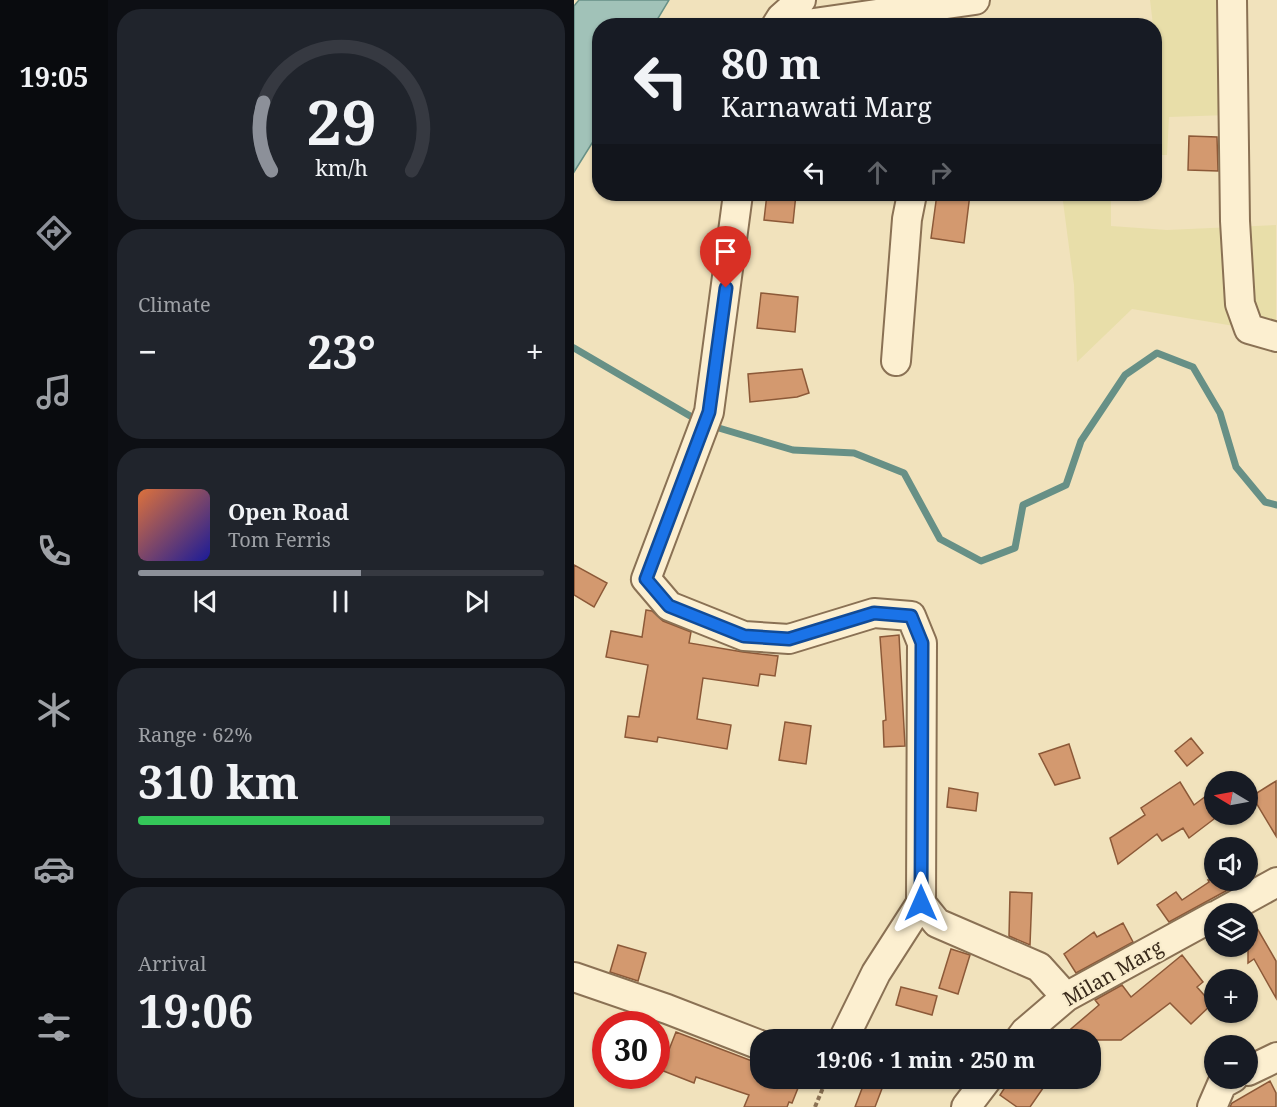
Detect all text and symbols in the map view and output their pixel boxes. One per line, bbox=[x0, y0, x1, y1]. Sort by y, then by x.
text: 80 m bbox=[721, 34, 821, 91]
icon: left bbox=[622, 42, 700, 120]
text: 19:05 bbox=[19, 58, 89, 95]
text: 29 bbox=[306, 78, 376, 163]
text: Karnawati Marg bbox=[721, 88, 932, 125]
text: km/h bbox=[315, 154, 368, 183]
icon: left bbox=[798, 156, 831, 189]
icon: ahead bbox=[861, 156, 894, 189]
icon: right bbox=[924, 156, 957, 189]
icon: directions bbox=[33, 212, 75, 254]
pin bbox=[700, 226, 751, 288]
icon: arrive bbox=[709, 235, 742, 268]
text: Climate bbox=[138, 291, 211, 318]
text: 23° bbox=[307, 321, 376, 382]
text: − bbox=[138, 329, 157, 374]
text: + bbox=[526, 329, 544, 374]
icon: music bbox=[33, 371, 75, 413]
text: Open Road bbox=[228, 496, 349, 526]
text: Tom Ferris bbox=[228, 526, 331, 553]
icon: phone bbox=[33, 530, 75, 572]
icon: previous bbox=[189, 585, 222, 618]
icon: pause bbox=[324, 585, 357, 618]
icon: next bbox=[460, 585, 493, 618]
icon: climate bbox=[33, 689, 75, 731]
text: Range · 62% bbox=[138, 721, 252, 748]
text: 310 km bbox=[138, 751, 299, 812]
north arrow bbox=[1204, 771, 1258, 825]
map controls bbox=[1204, 771, 1258, 1089]
button: sound bbox=[1204, 837, 1258, 891]
icon: car bbox=[33, 848, 75, 890]
position arrow bbox=[889, 871, 953, 935]
button: layers bbox=[1204, 903, 1258, 957]
street label: Milan Marg bbox=[1058, 933, 1168, 1012]
text: Arrival bbox=[138, 950, 206, 977]
button: + bbox=[1204, 969, 1258, 1023]
text: 19:06 bbox=[138, 980, 253, 1041]
icon: filters bbox=[33, 1006, 75, 1048]
speed limit sign: 30 bbox=[592, 1011, 670, 1089]
button: − bbox=[1204, 1035, 1258, 1089]
text: 19:06 · 1 min · 250 m bbox=[816, 1044, 1035, 1074]

